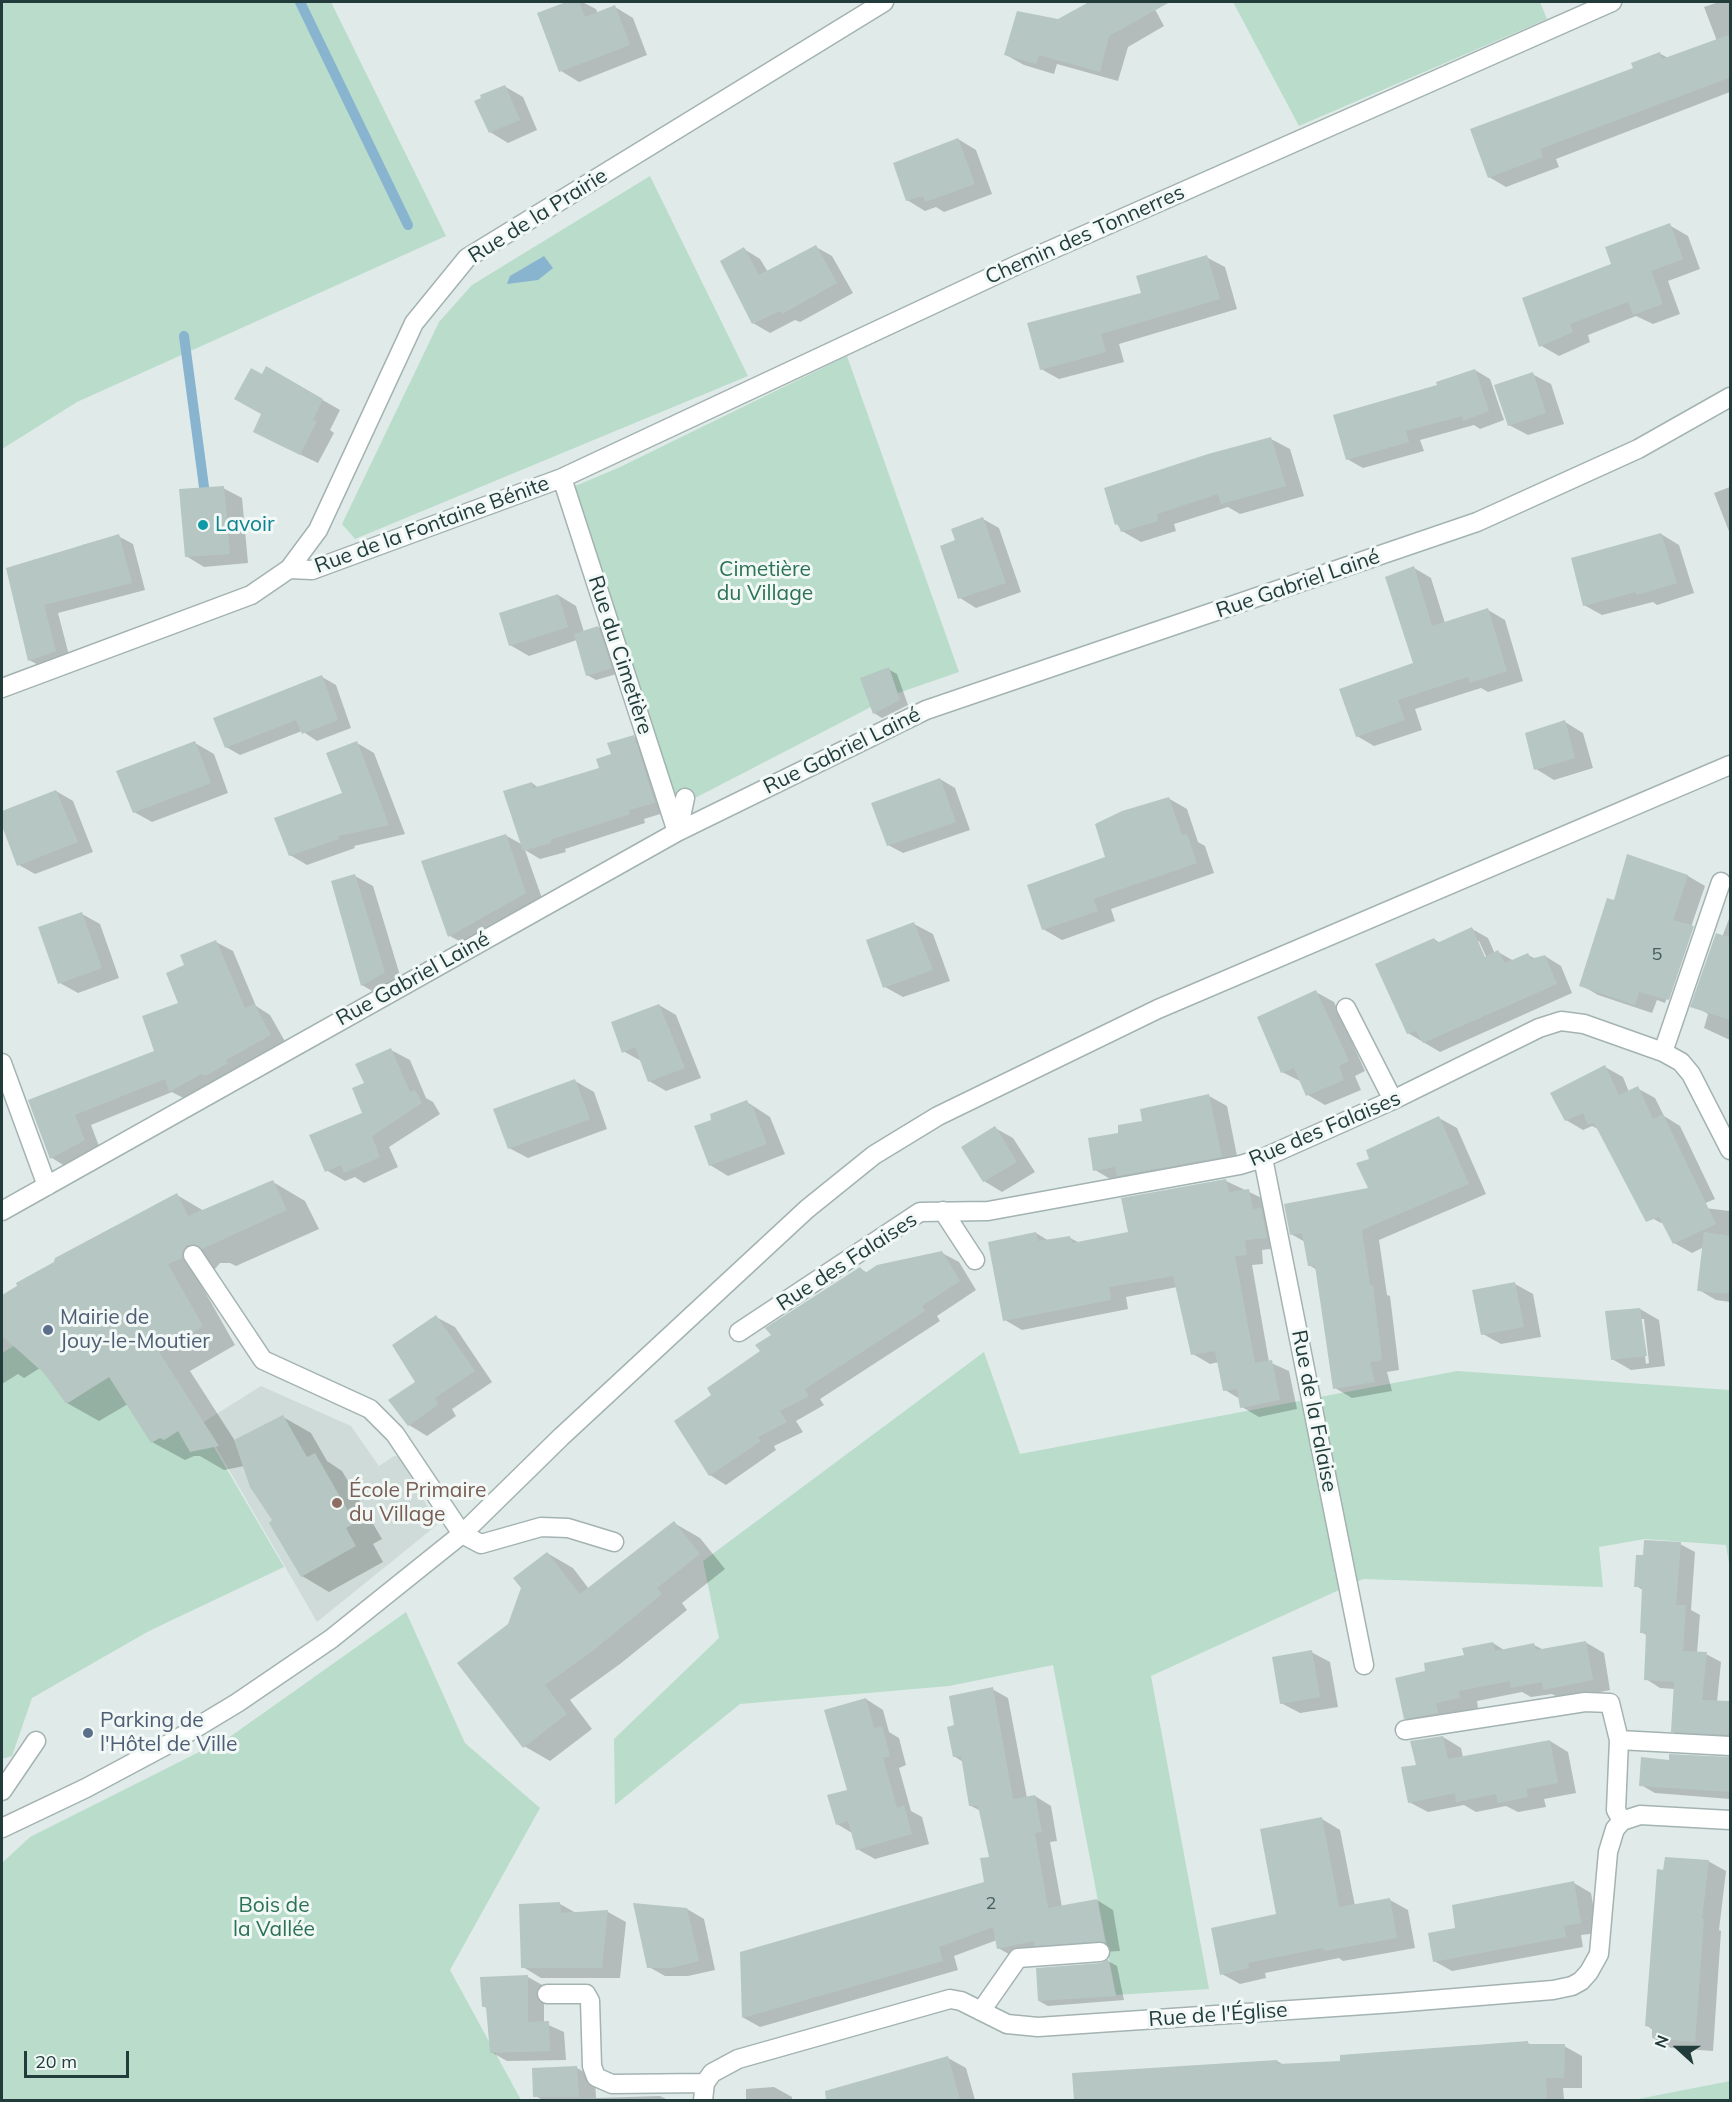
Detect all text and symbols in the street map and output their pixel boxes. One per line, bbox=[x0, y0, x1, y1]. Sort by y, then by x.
street label: Rue de la Prairie bbox=[464, 163, 612, 269]
street label: Chemin des Tonnerres bbox=[982, 180, 1188, 290]
street label: Rue de la Fontaine Bénite bbox=[311, 471, 553, 579]
place label: Lavoir bbox=[215, 512, 275, 538]
marker: Lavoir bbox=[196, 518, 210, 532]
street label: Rue Gabriel Lainé bbox=[1213, 544, 1383, 624]
park label: Cimetière du Village bbox=[717, 557, 813, 607]
street label: Rue du Cimetière bbox=[582, 572, 658, 738]
street label: Rue Gabriel Lainé bbox=[759, 702, 925, 800]
street label: Rue Gabriel Lainé bbox=[332, 926, 494, 1032]
house number: 5 bbox=[1652, 944, 1662, 966]
street label: Rue des Falaises bbox=[1245, 1086, 1405, 1172]
street label: Rue des Falaises bbox=[772, 1207, 922, 1317]
place label: Mairie de Jouy-le-Moutier bbox=[60, 1305, 210, 1355]
marker: Mairie de Jouy-le-Moutier bbox=[41, 1323, 55, 1337]
street label: Rue de la Falaise bbox=[1286, 1328, 1342, 1494]
place label: École Primaire du Village bbox=[349, 1478, 486, 1528]
marker: École Primaire du Village bbox=[330, 1496, 344, 1510]
place label: Parking de l'Hôtel de Ville bbox=[100, 1708, 237, 1758]
marker: Parking de l'Hôtel de Ville bbox=[81, 1726, 95, 1740]
park label: Bois de la Vallée bbox=[233, 1893, 315, 1943]
house number: 2 bbox=[986, 1893, 996, 1915]
street label: Rue de l'Église bbox=[1148, 1998, 1288, 2032]
north arrow bbox=[1648, 2018, 1708, 2078]
text: N bbox=[1650, 2032, 1673, 2051]
scale bar bbox=[27, 2039, 132, 2077]
text: 20 m bbox=[35, 2050, 77, 2073]

